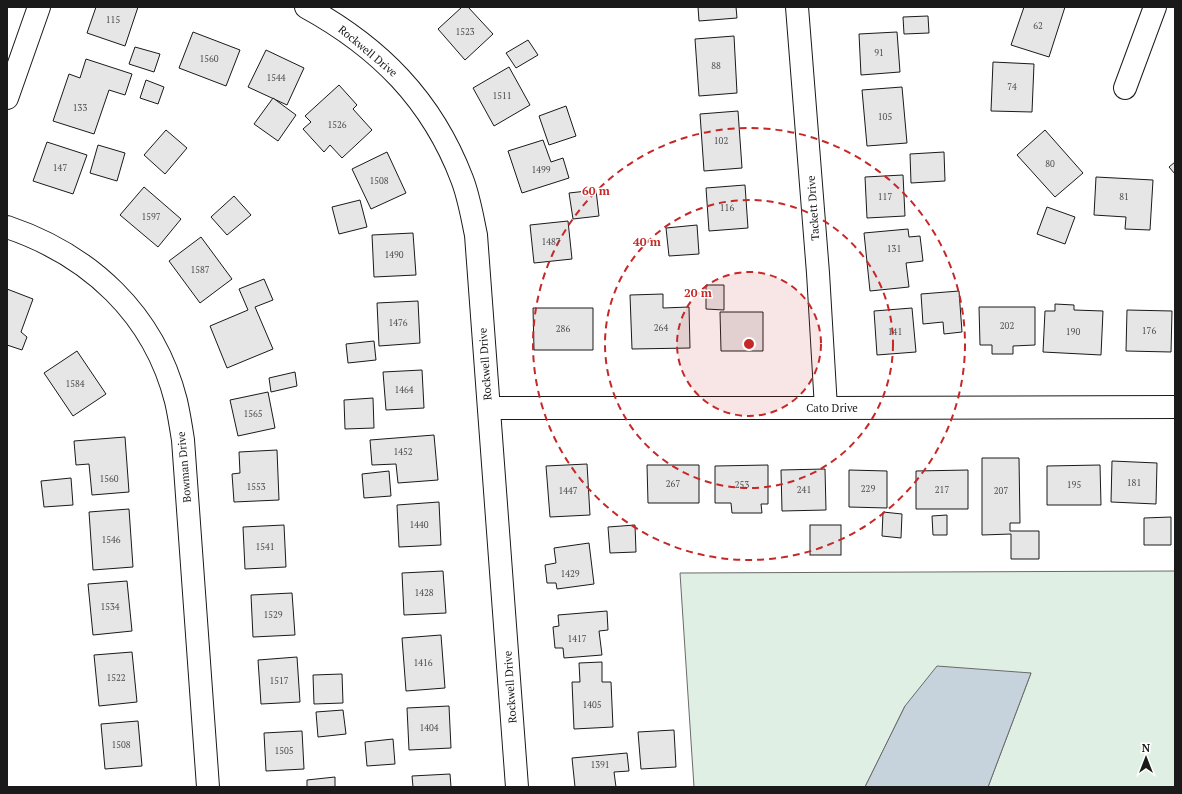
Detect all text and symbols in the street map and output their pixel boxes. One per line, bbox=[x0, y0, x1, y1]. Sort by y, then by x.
house number: 115 bbox=[106, 14, 120, 26]
house number: 62 bbox=[1033, 20, 1043, 32]
street label: Rockwell Drive bbox=[336, 22, 401, 80]
house number: 1523 bbox=[455, 26, 475, 38]
house number: 91 bbox=[874, 47, 884, 59]
house number: 1560 bbox=[199, 53, 219, 65]
house number: 88 bbox=[711, 60, 721, 72]
house number: 1544 bbox=[266, 72, 286, 84]
house number: 74 bbox=[1007, 81, 1017, 93]
house number: 1511 bbox=[492, 90, 512, 102]
house number: 133 bbox=[73, 102, 87, 114]
house number: 105 bbox=[878, 111, 892, 123]
house number: 1526 bbox=[327, 119, 347, 131]
house number: 102 bbox=[714, 135, 728, 147]
house number: 80 bbox=[1045, 158, 1055, 170]
house number: 147 bbox=[53, 162, 67, 174]
house number: 1499 bbox=[531, 164, 551, 176]
street label: Tackett Drive bbox=[804, 174, 822, 241]
house number: 1508 bbox=[369, 175, 389, 187]
text: 60 m bbox=[582, 183, 610, 198]
house number: 117 bbox=[878, 191, 892, 203]
house number: 81 bbox=[1119, 191, 1129, 203]
house number: 116 bbox=[720, 202, 734, 214]
house number: 1597 bbox=[141, 211, 161, 223]
text: 40 m bbox=[633, 234, 661, 249]
house number: 1487 bbox=[541, 236, 561, 248]
house number: 131 bbox=[887, 243, 901, 255]
house number: 1490 bbox=[384, 249, 404, 261]
house number: 1587 bbox=[190, 264, 210, 276]
text: 20 m bbox=[684, 285, 712, 300]
house number: 1476 bbox=[388, 317, 408, 329]
house number: 202 bbox=[1000, 320, 1014, 332]
house number: 264 bbox=[654, 322, 668, 334]
house number: 286 bbox=[556, 323, 570, 335]
house number: 176 bbox=[1142, 325, 1156, 337]
house number: 141 bbox=[888, 326, 902, 338]
house number: 190 bbox=[1066, 326, 1080, 338]
street label: Rockwell Drive bbox=[475, 327, 495, 401]
centre of rings bbox=[742, 337, 756, 351]
house number: 1584 bbox=[65, 378, 85, 390]
house number: 1464 bbox=[394, 384, 414, 396]
street label: Cato Drive bbox=[806, 401, 858, 415]
house number: 1565 bbox=[243, 408, 263, 420]
street label: Bowman Drive bbox=[174, 430, 194, 503]
house number: 1452 bbox=[393, 446, 413, 458]
house number: 1560 bbox=[99, 473, 119, 485]
house number: 181 bbox=[1127, 477, 1141, 489]
house number: 267 bbox=[666, 478, 680, 490]
house number: 253 bbox=[735, 479, 749, 491]
house number: 195 bbox=[1067, 479, 1081, 491]
house number: 1553 bbox=[246, 481, 266, 493]
house number: 229 bbox=[861, 483, 875, 495]
house number: 241 bbox=[797, 484, 811, 496]
house number: 217 bbox=[935, 484, 949, 496]
house number: 1447 bbox=[558, 485, 578, 497]
house number: 207 bbox=[994, 485, 1008, 497]
house number: 1440 bbox=[409, 519, 429, 531]
house number: 1546 bbox=[101, 534, 121, 546]
house number: 1541 bbox=[255, 541, 275, 553]
house number: 1429 bbox=[560, 568, 580, 580]
house number: 1428 bbox=[414, 587, 434, 599]
house number: 1534 bbox=[100, 601, 120, 613]
house number: 1529 bbox=[263, 609, 283, 621]
house number: 1417 bbox=[567, 633, 587, 645]
street label: Rockwell Drive bbox=[500, 650, 520, 724]
house number: 1416 bbox=[413, 657, 433, 669]
house number: 1522 bbox=[106, 672, 126, 684]
house number: 1517 bbox=[269, 675, 289, 687]
house number: 1405 bbox=[582, 699, 602, 711]
house number: 1404 bbox=[419, 722, 439, 734]
north arrow bbox=[1126, 738, 1166, 778]
house number: 1508 bbox=[111, 739, 131, 751]
text: N bbox=[1142, 741, 1151, 755]
house number: 1505 bbox=[274, 745, 294, 757]
house number: 1391 bbox=[590, 759, 610, 771]

